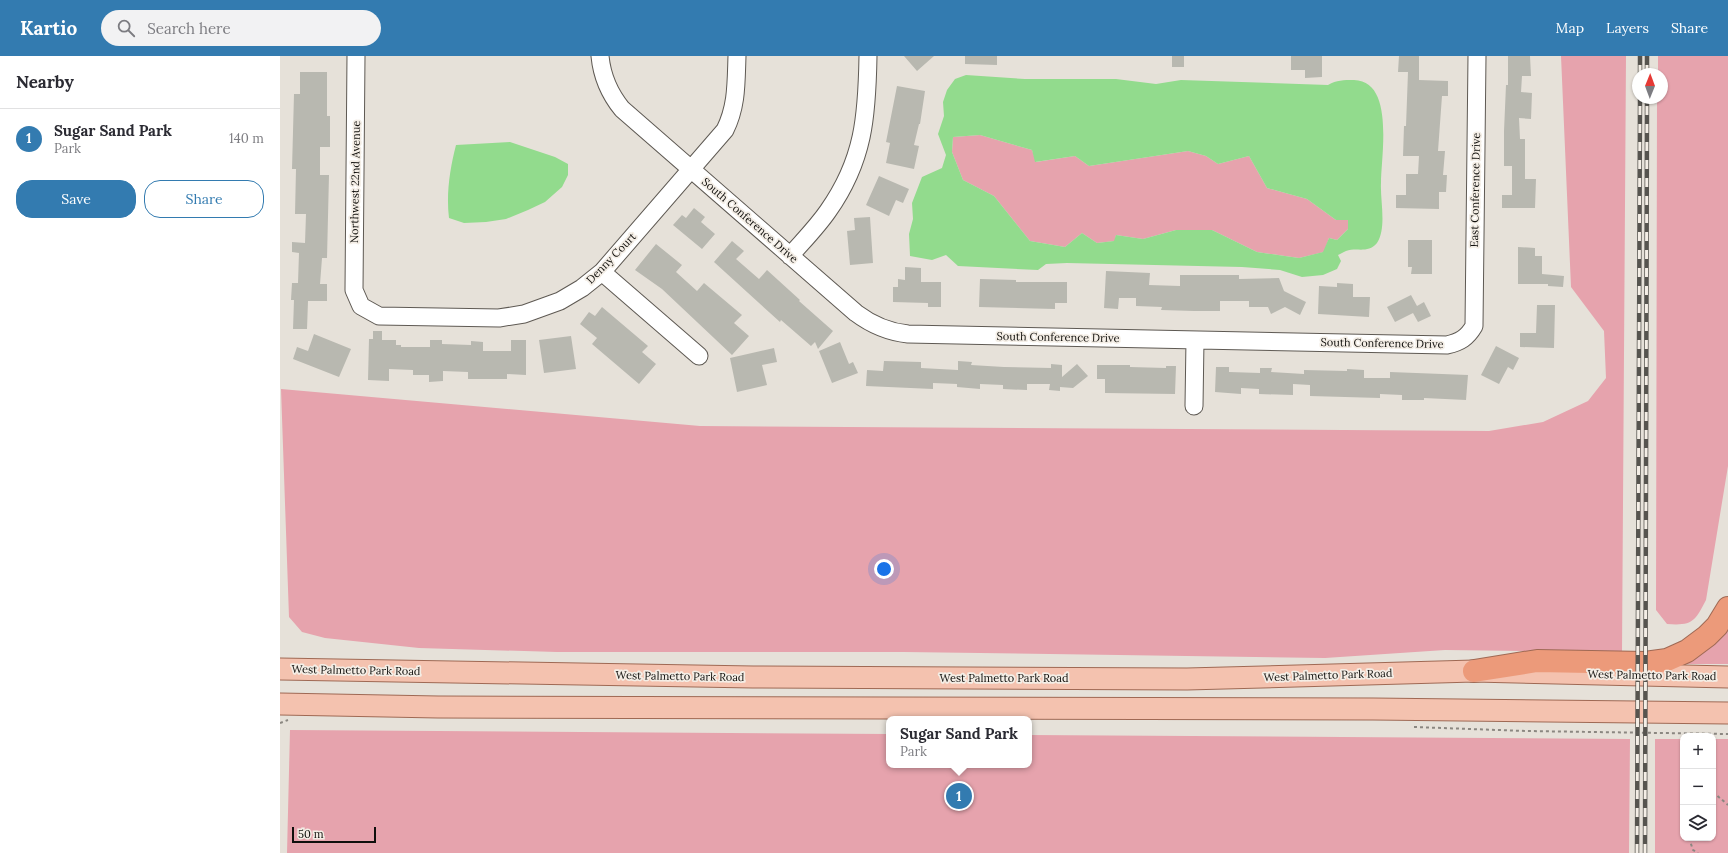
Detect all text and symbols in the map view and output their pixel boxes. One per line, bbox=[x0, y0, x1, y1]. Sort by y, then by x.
search box bbox=[101, 10, 381, 46]
text: Kartio bbox=[20, 16, 77, 40]
icon: search bbox=[115, 17, 137, 39]
text: Search here bbox=[147, 19, 231, 38]
text: Map bbox=[1556, 19, 1584, 37]
text: Layers bbox=[1606, 19, 1649, 37]
text: Share bbox=[1671, 19, 1708, 37]
north arrow bbox=[1632, 68, 1668, 104]
text: Nearby bbox=[16, 71, 74, 93]
text: Sugar Sand Park bbox=[54, 121, 172, 140]
street label: Northwest 22nd Avenue bbox=[347, 121, 363, 243]
text: 1 bbox=[26, 130, 32, 147]
text: 140 m bbox=[229, 130, 264, 147]
street label: East Conference Drive bbox=[1467, 133, 1483, 247]
text: Park bbox=[54, 140, 81, 157]
street label: South Conference Drive bbox=[699, 174, 801, 266]
button: Save bbox=[16, 180, 136, 218]
button: Share bbox=[144, 180, 264, 218]
street label: Denny Court bbox=[583, 229, 639, 287]
street label: South Conference Drive bbox=[996, 329, 1120, 345]
street label: South Conference Drive bbox=[1320, 335, 1444, 351]
your location bbox=[874, 559, 894, 579]
street label: West Palmetto Park Road bbox=[291, 662, 421, 678]
street label: West Palmetto Park Road bbox=[1263, 666, 1393, 684]
street label: West Palmetto Park Road bbox=[1587, 667, 1717, 683]
street label: West Palmetto Park Road bbox=[615, 668, 745, 684]
street label: West Palmetto Park Road bbox=[940, 671, 1069, 685]
popup bbox=[886, 716, 1032, 768]
text: Sugar Sand Park bbox=[900, 724, 1018, 743]
map controls bbox=[1680, 733, 1716, 841]
button: + bbox=[1680, 733, 1716, 769]
text: Park bbox=[900, 743, 927, 760]
button: − bbox=[1680, 769, 1716, 805]
pin: 1 bbox=[946, 781, 972, 811]
button: layers bbox=[1680, 805, 1716, 841]
scale bar bbox=[292, 825, 376, 844]
text: 50 m bbox=[298, 827, 324, 841]

